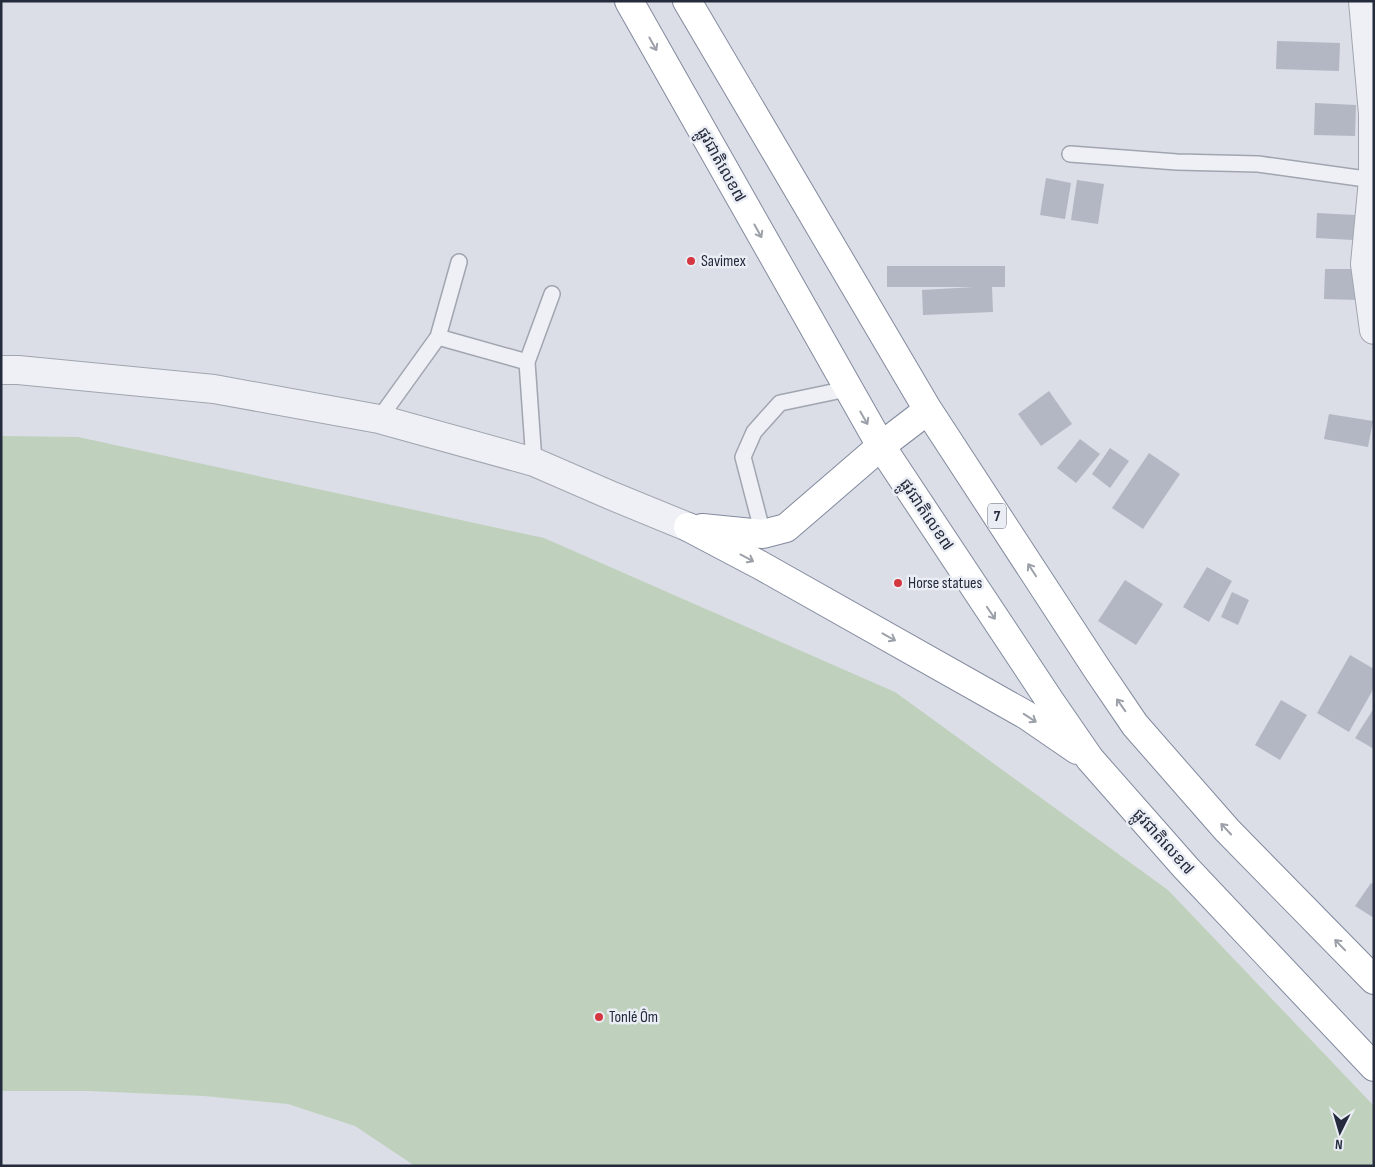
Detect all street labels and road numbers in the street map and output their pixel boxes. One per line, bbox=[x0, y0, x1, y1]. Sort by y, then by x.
street label: ផ្លូវជាតិលេខ៧ bbox=[689, 124, 750, 207]
street label: ផ្លូវជាតិលេខ៧ bbox=[892, 475, 957, 557]
road number: 7 bbox=[988, 504, 1006, 528]
street label: ផ្លូវជាតិលេខ៧ bbox=[1126, 805, 1198, 881]

